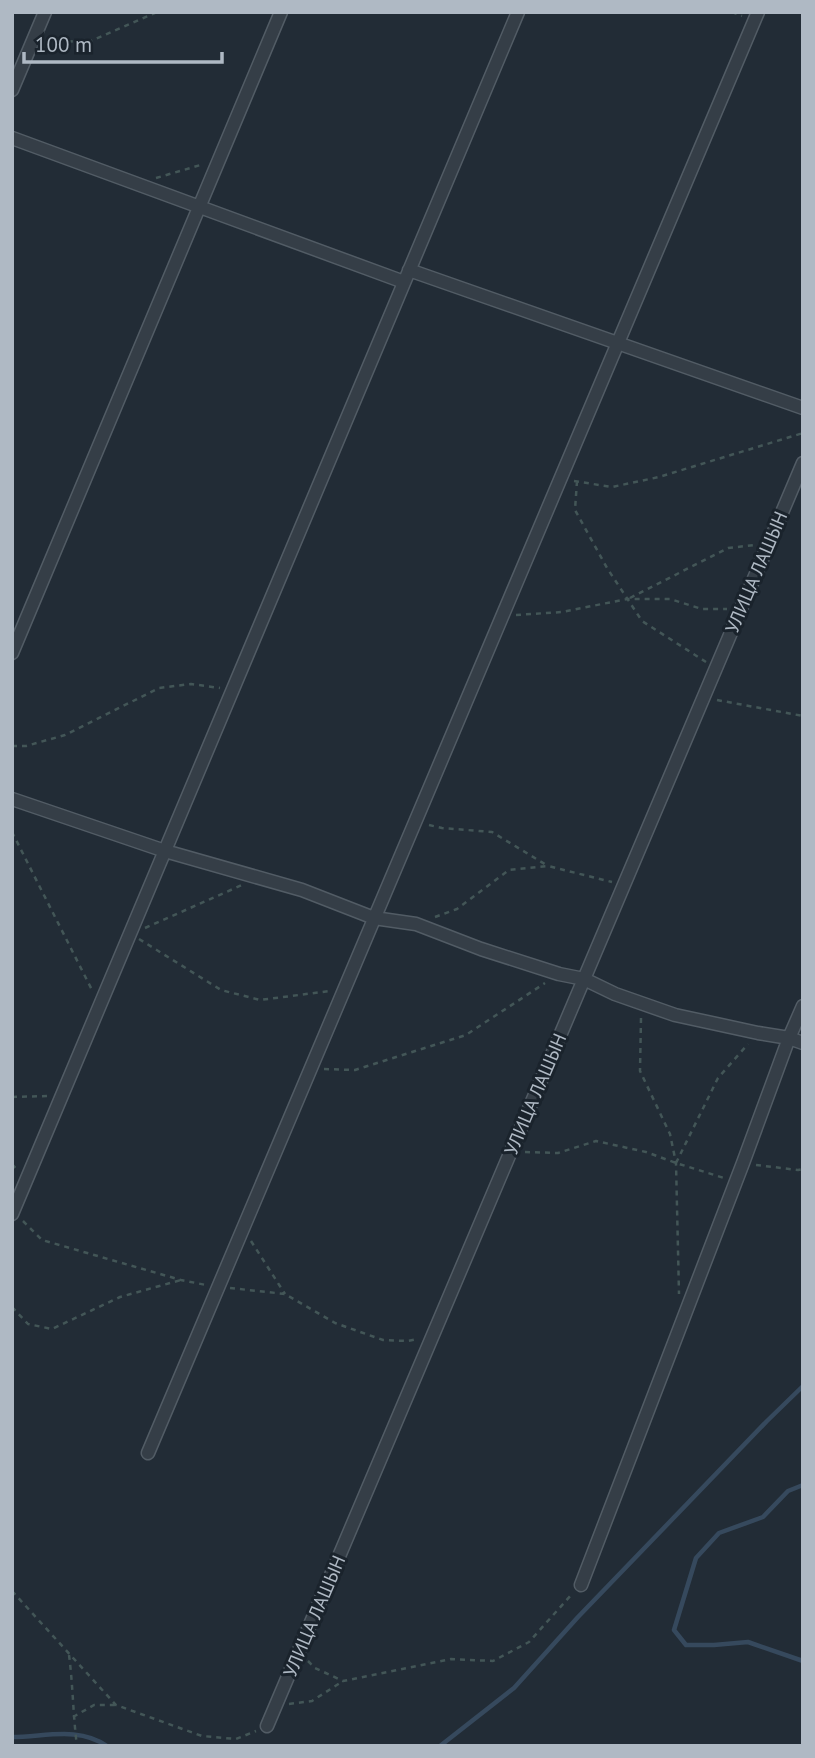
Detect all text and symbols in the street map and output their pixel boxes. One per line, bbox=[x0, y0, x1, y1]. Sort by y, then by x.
scale bar bbox=[24, 21, 222, 65]
text: 100 m bbox=[35, 31, 92, 58]
street label: УЛИЦА ЛАШЫН bbox=[720, 507, 792, 637]
street label: УЛИЦА ЛАШЫН bbox=[499, 1029, 571, 1159]
street label: УЛИЦА ЛАШЫН bbox=[278, 1551, 350, 1681]

